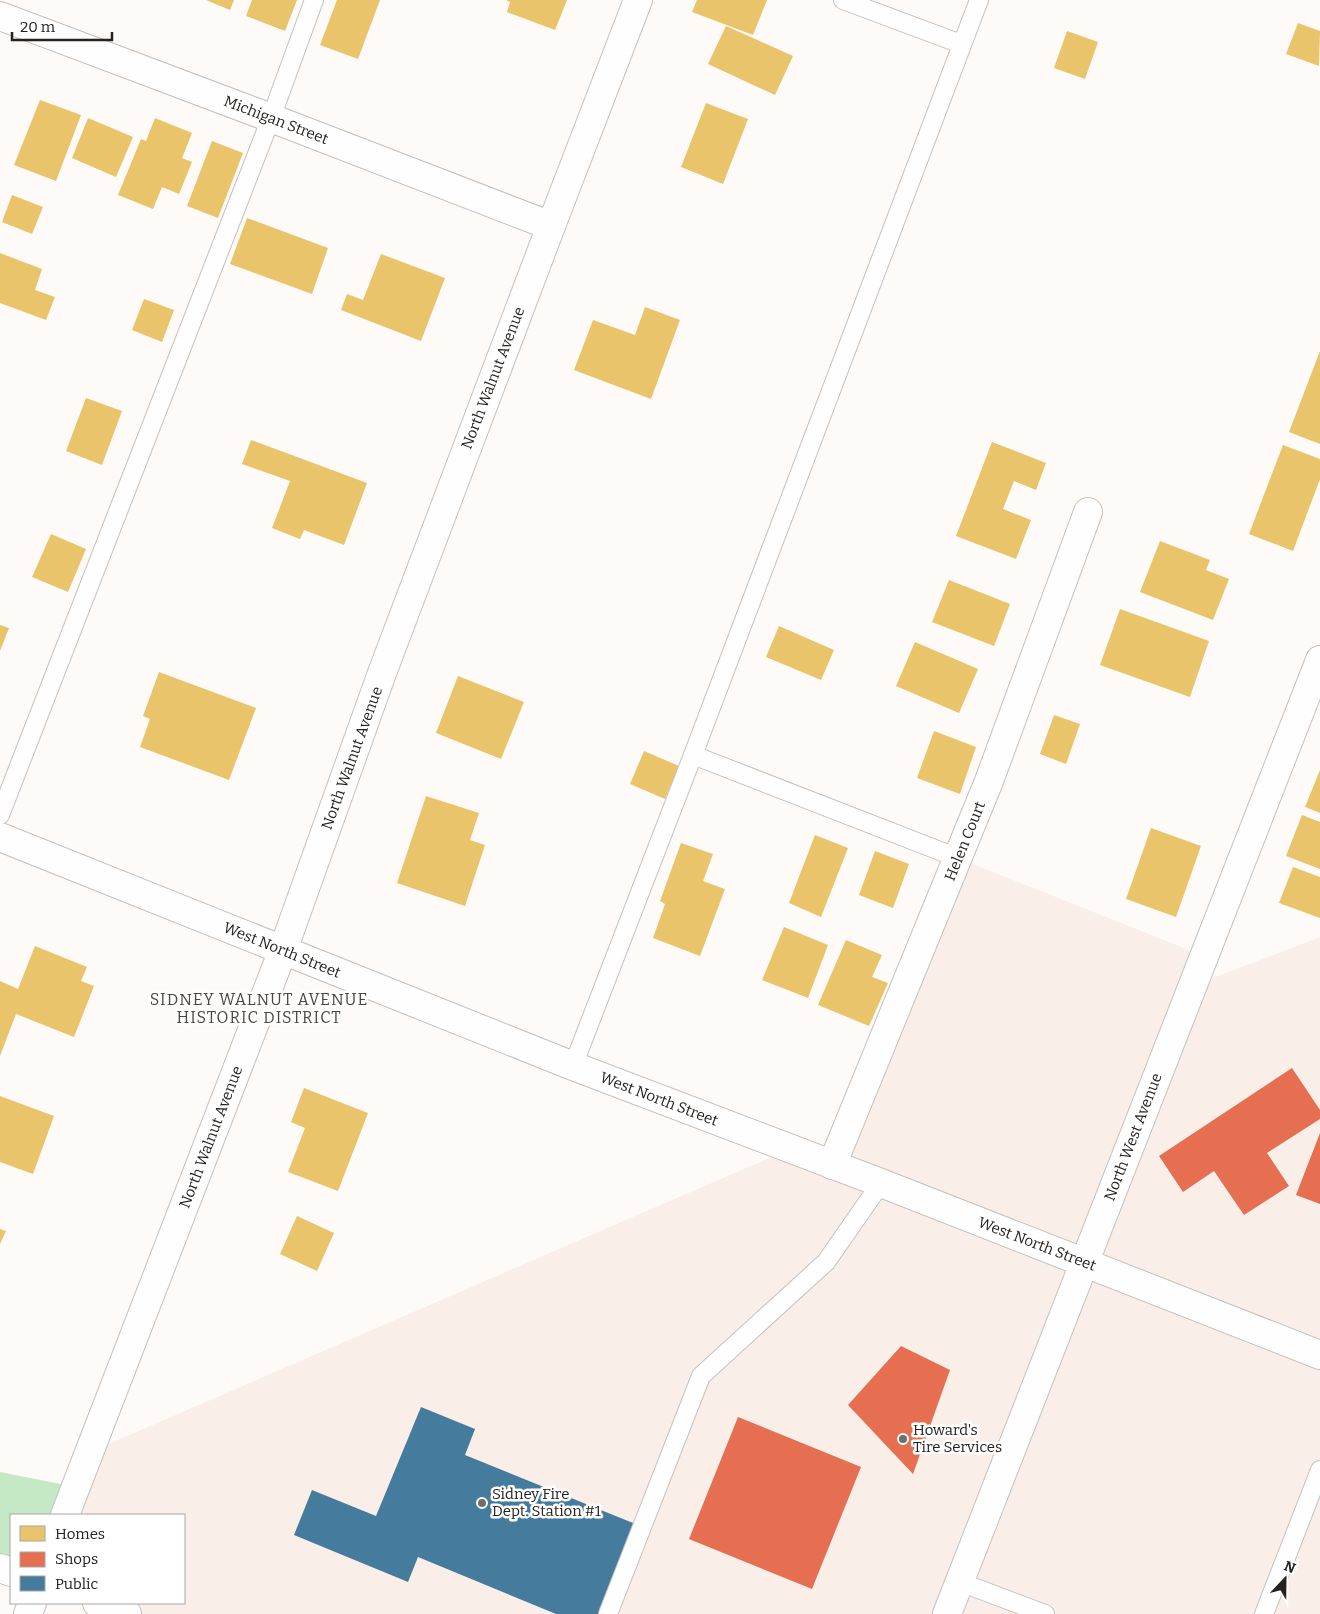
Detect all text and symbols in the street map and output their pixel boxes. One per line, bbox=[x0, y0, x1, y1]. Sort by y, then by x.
scale bar bbox=[12, 10, 112, 42]
text: 20 m bbox=[20, 18, 56, 36]
street label: Michigan Street bbox=[221, 92, 331, 148]
street label: North Walnut Avenue bbox=[458, 304, 528, 452]
street label: North Walnut Avenue bbox=[318, 684, 386, 832]
street label: Helen Court bbox=[941, 798, 989, 883]
street label: West North Street bbox=[221, 918, 344, 982]
district label: SIDNEY WALNUT AVENUE HISTORIC DISTRICT bbox=[150, 990, 368, 1027]
street label: North Walnut Avenue bbox=[176, 1063, 246, 1211]
street label: West North Street bbox=[597, 1068, 721, 1130]
street label: North West Avenue bbox=[1100, 1071, 1166, 1203]
street label: West North Street bbox=[975, 1213, 1099, 1275]
place label: Howard's Tire Services bbox=[913, 1421, 1002, 1456]
marker: Howard's Tire Services bbox=[897, 1433, 909, 1445]
place label: Sidney Fire Dept. Station #1 bbox=[492, 1485, 601, 1520]
marker: Sidney Fire Dept. Station #1 bbox=[476, 1497, 488, 1509]
legend bbox=[10, 1514, 185, 1604]
text: Homes bbox=[55, 1525, 105, 1543]
text: Shops bbox=[55, 1550, 98, 1568]
north arrow bbox=[1260, 1554, 1310, 1604]
text: N bbox=[1281, 1558, 1298, 1577]
text: Public bbox=[55, 1575, 99, 1593]

